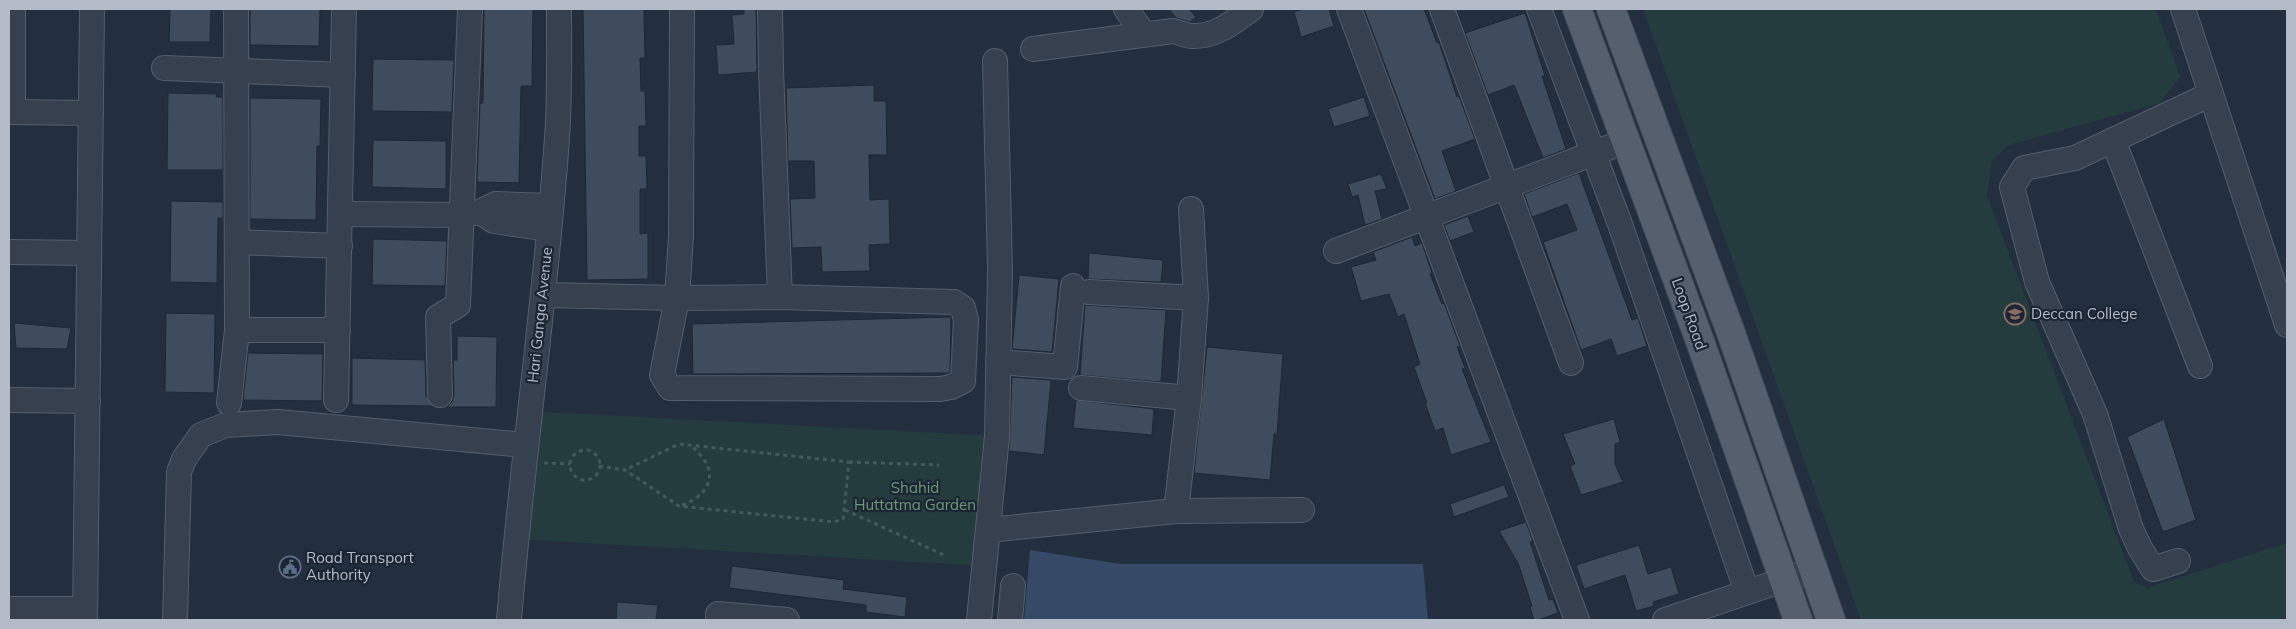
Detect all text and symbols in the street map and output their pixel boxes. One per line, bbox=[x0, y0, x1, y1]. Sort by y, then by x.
street label: Hari Ganga Avenue bbox=[523, 246, 556, 384]
street label: Loop Road bbox=[1668, 275, 1711, 352]
school or university icon: Deccan College bbox=[2003, 302, 2027, 326]
place label: Deccan College bbox=[2031, 304, 2138, 323]
park label: Shahid Huttatma Garden bbox=[854, 478, 976, 514]
place label: Road Transport Authority bbox=[306, 548, 414, 584]
public building icon: Road Transport Authority bbox=[278, 555, 302, 579]

